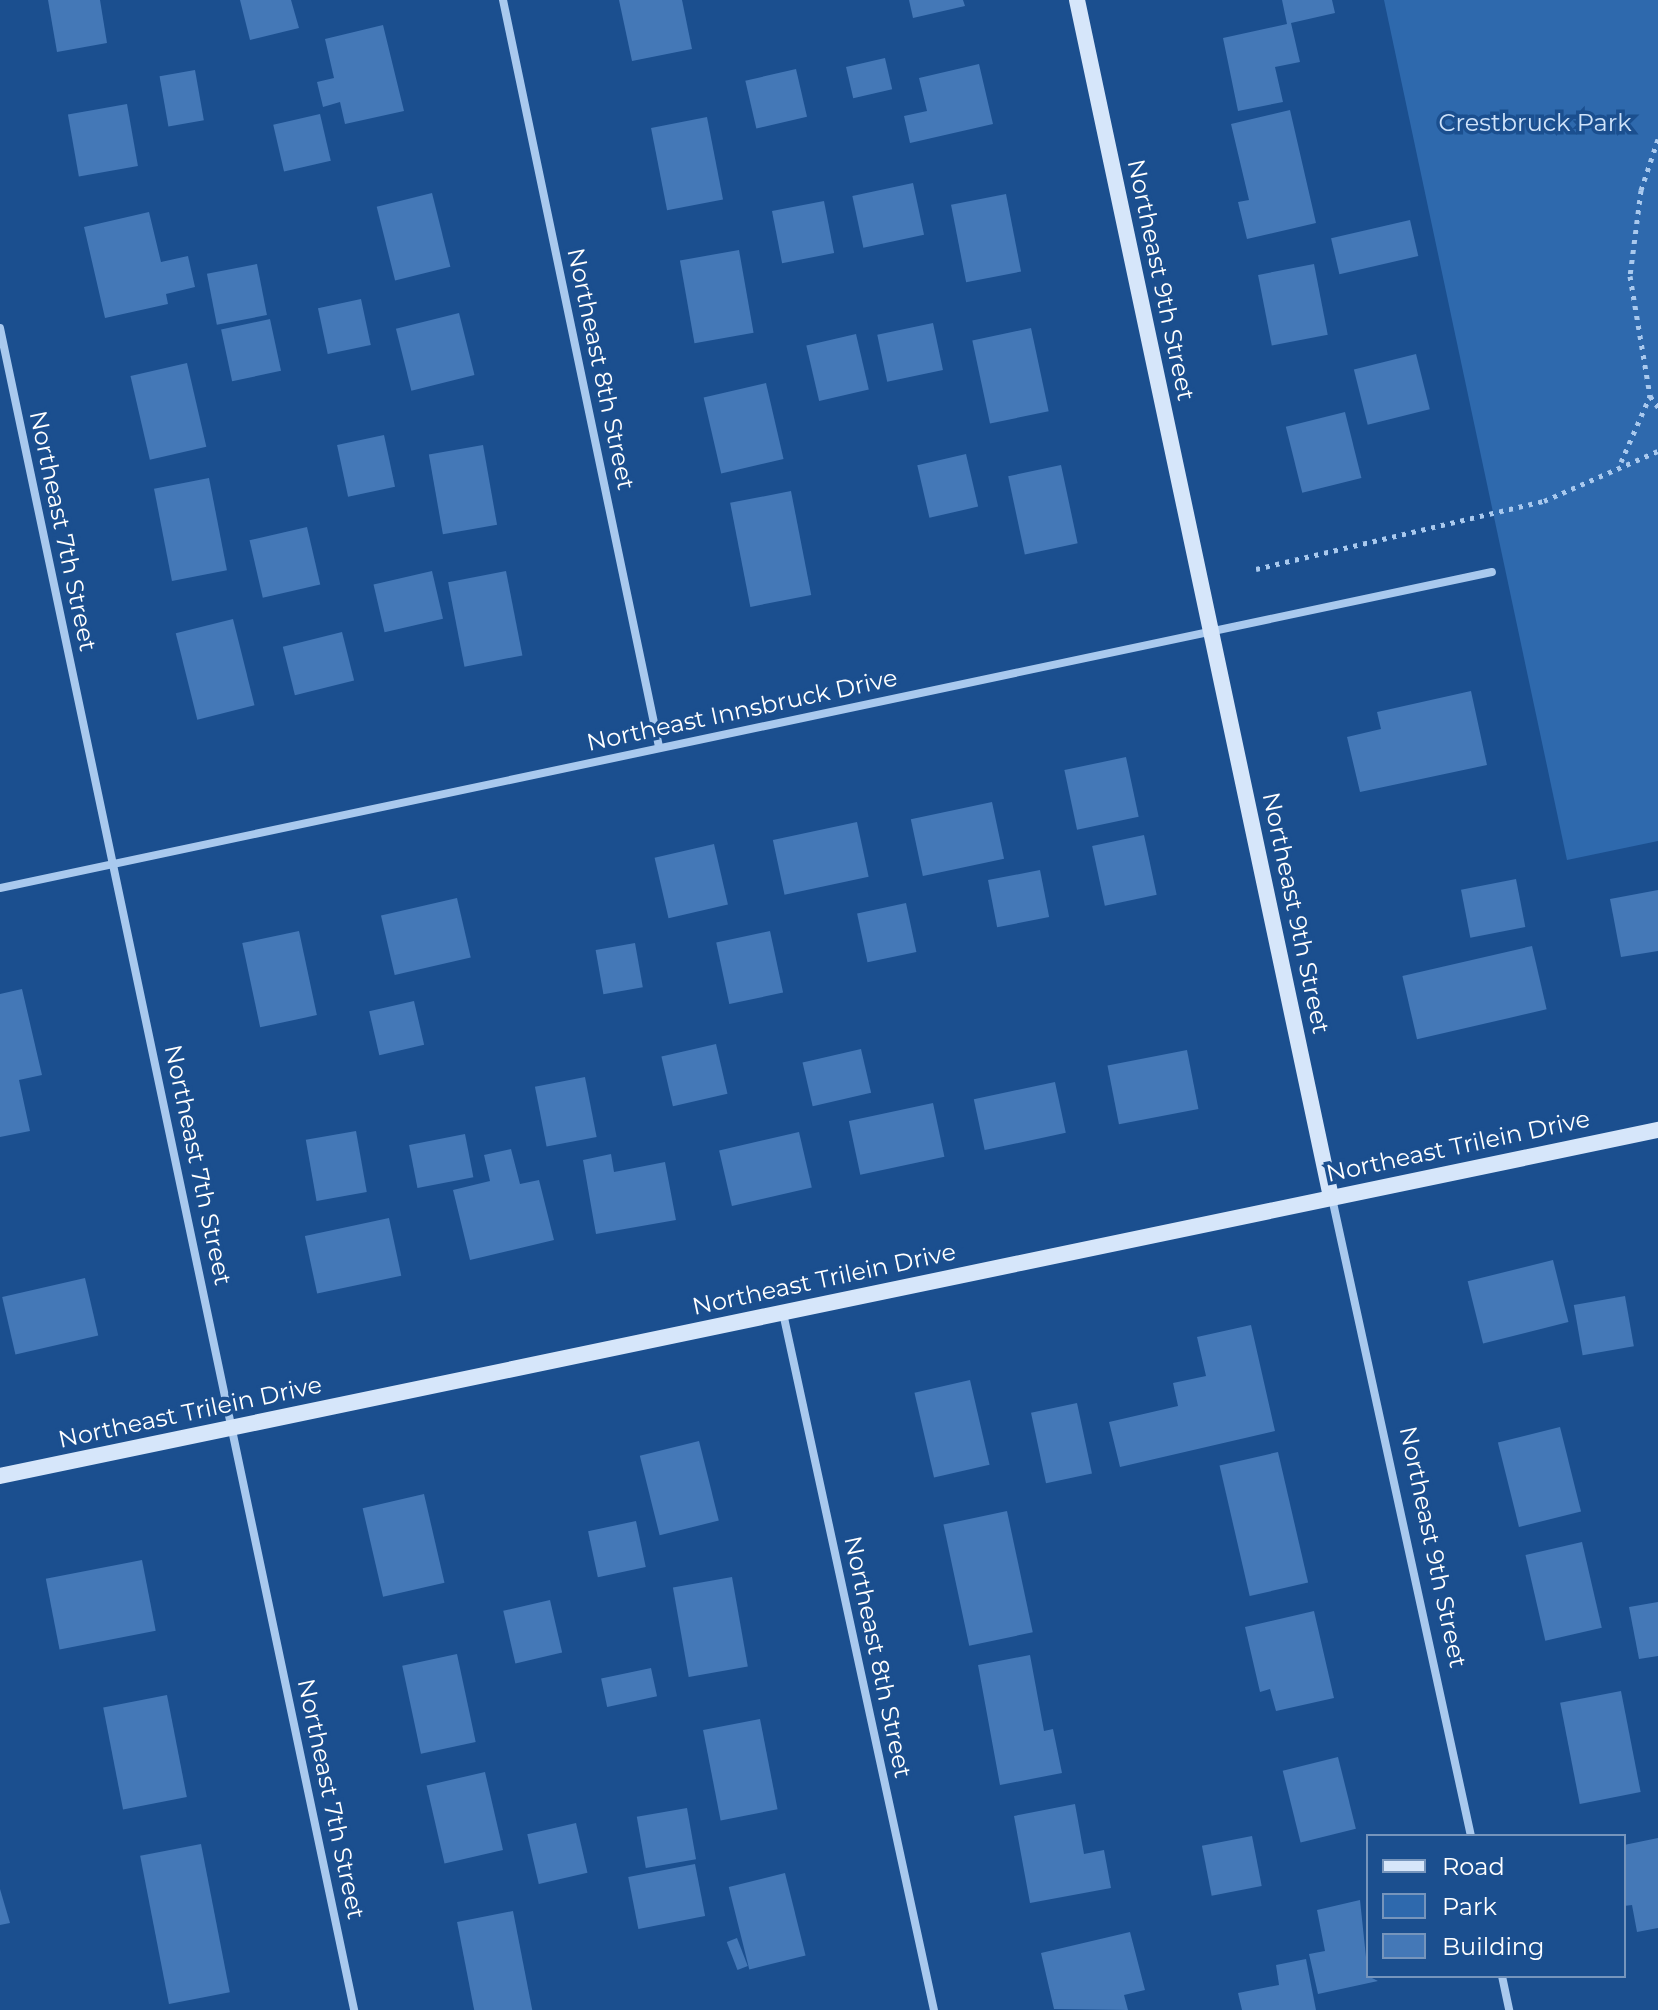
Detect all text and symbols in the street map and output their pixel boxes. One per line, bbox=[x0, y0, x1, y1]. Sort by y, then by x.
park label: Crestbruck Park bbox=[1438, 109, 1632, 137]
street label: Northeast 9th Street bbox=[1121, 157, 1201, 403]
street label: Northeast 8th Street bbox=[561, 245, 641, 493]
street label: Northeast 7th Street bbox=[23, 408, 103, 654]
street label: Northeast Innsbruck Drive bbox=[584, 663, 900, 757]
street label: Northeast 9th Street bbox=[1256, 790, 1336, 1036]
street label: Northeast 7th Street bbox=[158, 1042, 238, 1288]
street label: Northeast Trilein Drive bbox=[1324, 1104, 1592, 1188]
street label: Northeast Trilein Drive bbox=[690, 1237, 958, 1321]
street label: Northeast Trilein Drive bbox=[56, 1370, 324, 1454]
street label: Northeast 9th Street bbox=[1393, 1424, 1473, 1670]
street label: Northeast 8th Street bbox=[838, 1533, 918, 1781]
street label: Northeast 7th Street bbox=[291, 1676, 371, 1922]
legend bbox=[1366, 1834, 1626, 1978]
text: Road bbox=[1442, 1852, 1505, 1881]
text: Park bbox=[1442, 1892, 1497, 1921]
text: Building bbox=[1442, 1932, 1545, 1961]

